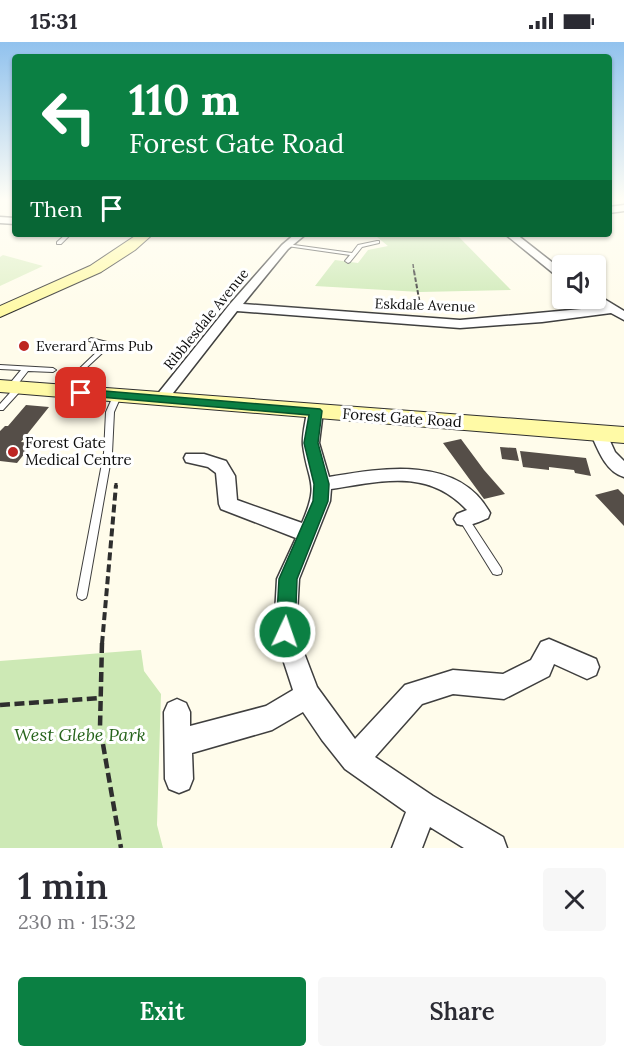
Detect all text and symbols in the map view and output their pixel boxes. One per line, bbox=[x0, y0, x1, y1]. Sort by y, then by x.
text: 15:31 bbox=[30, 7, 78, 35]
text: 110 m bbox=[129, 73, 240, 127]
icon: left bbox=[30, 78, 108, 156]
text: Forest Gate Road bbox=[129, 126, 345, 160]
icon: arrive bbox=[95, 192, 128, 225]
text: Then bbox=[30, 195, 83, 223]
map controls bbox=[552, 255, 606, 309]
button: sound bbox=[552, 255, 606, 309]
street label: Ribblesdale Avenue bbox=[160, 264, 253, 373]
street label: Eskdale Avenue bbox=[374, 294, 476, 316]
place label: Everard Arms Pub bbox=[36, 337, 153, 355]
marker: Everard Arms Pub bbox=[17, 339, 31, 353]
pin bbox=[55, 367, 106, 418]
icon: arrive bbox=[64, 376, 97, 409]
street label: Forest Gate Road bbox=[342, 404, 462, 431]
place label: Forest Gate Medical Centre bbox=[25, 433, 132, 469]
marker: Forest Gate Medical Centre bbox=[6, 445, 20, 459]
position arrow bbox=[253, 600, 317, 664]
park label: West Glebe Park bbox=[14, 723, 146, 746]
text: 1 min bbox=[18, 863, 108, 909]
button: close bbox=[543, 868, 606, 931]
text: 230 m · 15:32 bbox=[18, 909, 136, 934]
button: Exit bbox=[18, 977, 306, 1046]
button: Share bbox=[318, 977, 606, 1046]

